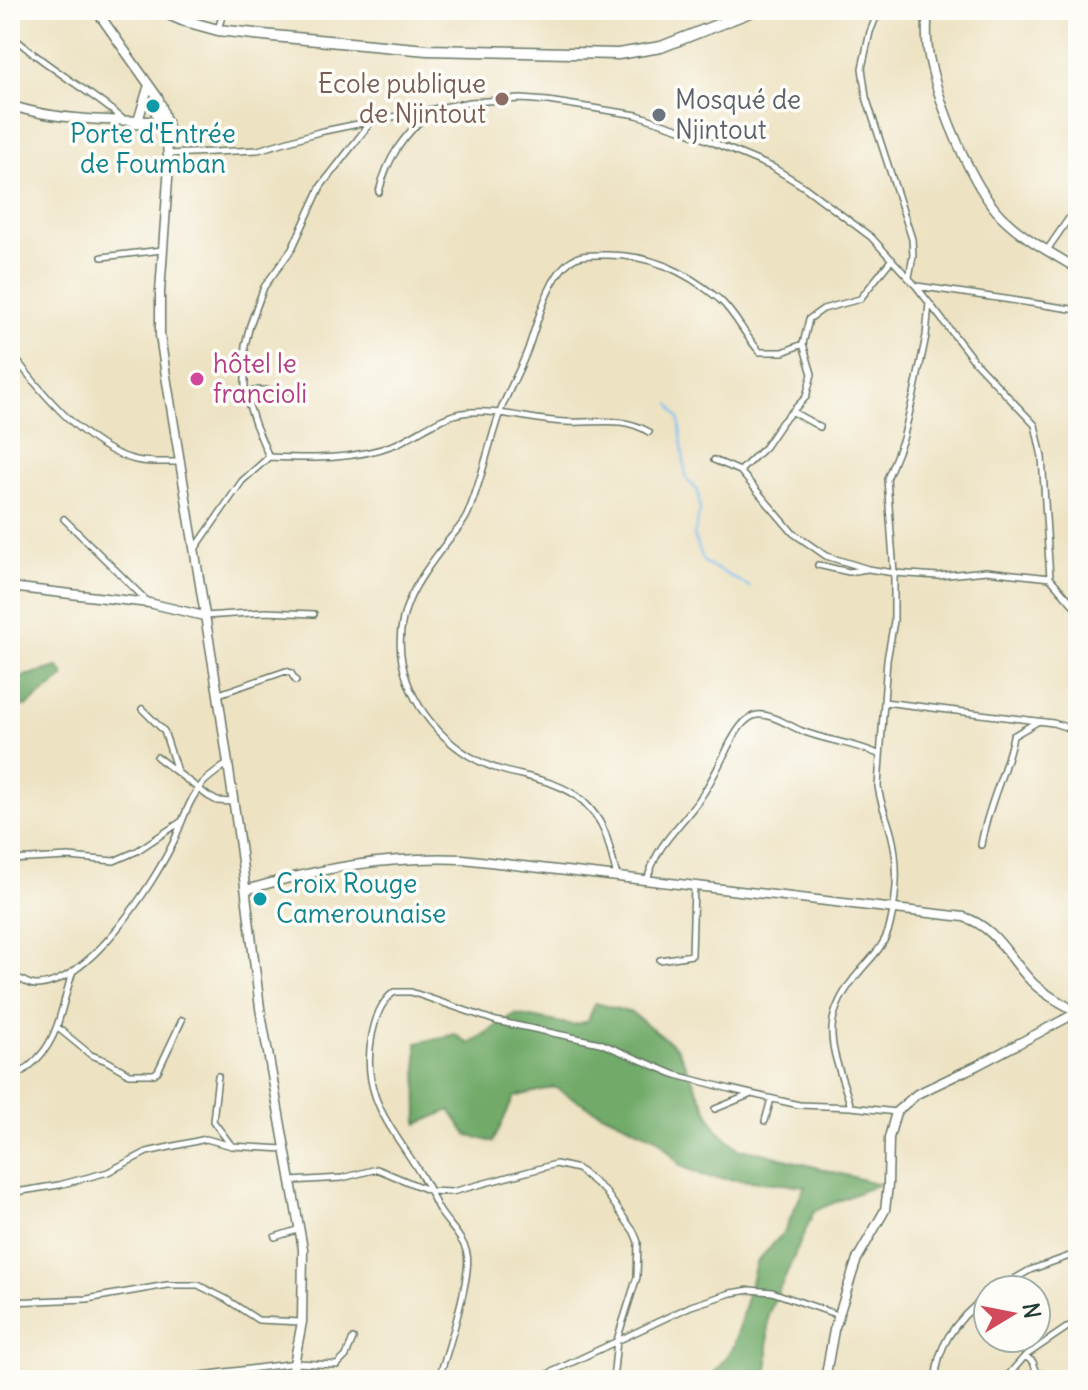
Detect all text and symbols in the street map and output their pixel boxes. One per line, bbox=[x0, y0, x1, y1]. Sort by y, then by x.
place label: Ecole publique de Njintout bbox=[318, 67, 486, 130]
place label: Mosqué de Njintout bbox=[675, 83, 801, 146]
marker: Ecole publique de Njintout bbox=[493, 90, 511, 108]
marker: Porte d'Entrée de Foumban bbox=[144, 97, 162, 115]
marker: Mosqué de Njintout bbox=[650, 106, 668, 124]
place label: Porte d'Entrée de Foumban bbox=[70, 117, 236, 180]
place label: hôtel le francioli bbox=[213, 347, 307, 410]
marker: hôtel le francioli bbox=[188, 370, 206, 388]
place label: Croix Rouge Camerounaise bbox=[276, 867, 446, 930]
marker: Croix Rouge Camerounaise bbox=[251, 890, 269, 908]
north arrow bbox=[972, 1274, 1052, 1354]
text: N bbox=[1017, 1301, 1047, 1320]

